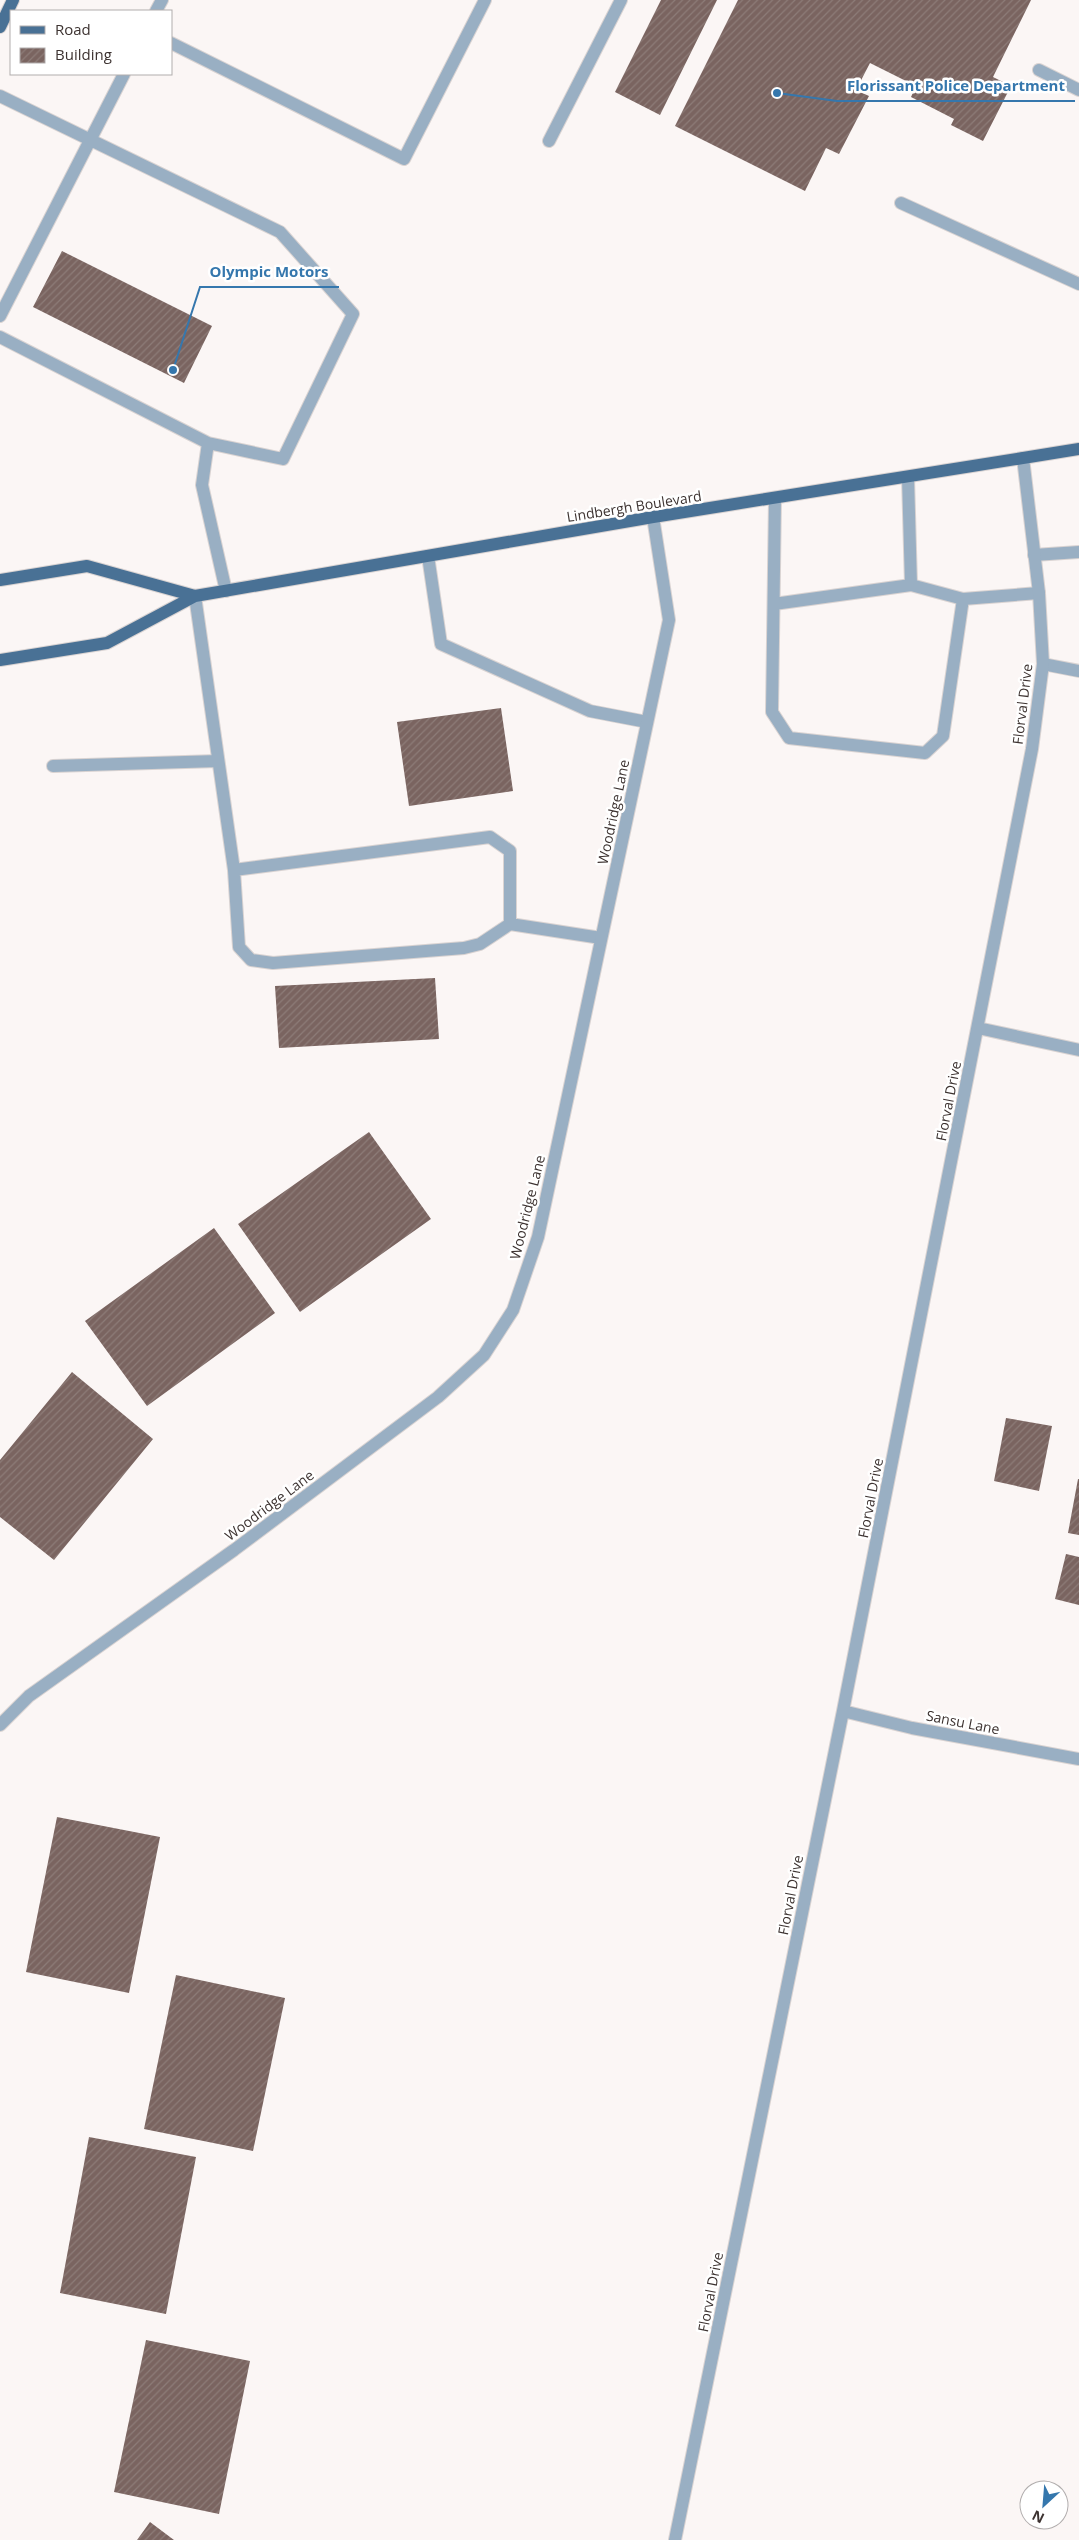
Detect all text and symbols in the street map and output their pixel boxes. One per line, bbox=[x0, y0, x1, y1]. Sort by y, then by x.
legend bbox=[10, 10, 172, 75]
text: Road bbox=[55, 19, 91, 39]
text: Building bbox=[55, 44, 112, 64]
callout: Florissant Police Department bbox=[837, 71, 1075, 101]
text: Florissant Police Department bbox=[847, 75, 1065, 95]
callout: Olympic Motors bbox=[200, 257, 339, 287]
text: Olympic Motors bbox=[210, 261, 328, 281]
street label: Lindbergh Boulevard bbox=[565, 486, 703, 526]
street label: Florval Drive bbox=[1008, 662, 1036, 745]
street label: Woodridge Lane bbox=[593, 758, 633, 866]
street label: Florval Drive bbox=[931, 1059, 965, 1143]
street label: Woodridge Lane bbox=[505, 1153, 549, 1261]
street label: Florval Drive bbox=[853, 1456, 887, 1540]
street label: Woodridge Lane bbox=[221, 1465, 317, 1545]
street label: Sansu Lane bbox=[925, 1706, 1001, 1738]
street label: Florval Drive bbox=[773, 1853, 807, 1937]
street label: Florval Drive bbox=[693, 2250, 727, 2334]
north arrow bbox=[1019, 2480, 1069, 2530]
text: N bbox=[1029, 2506, 1047, 2528]

